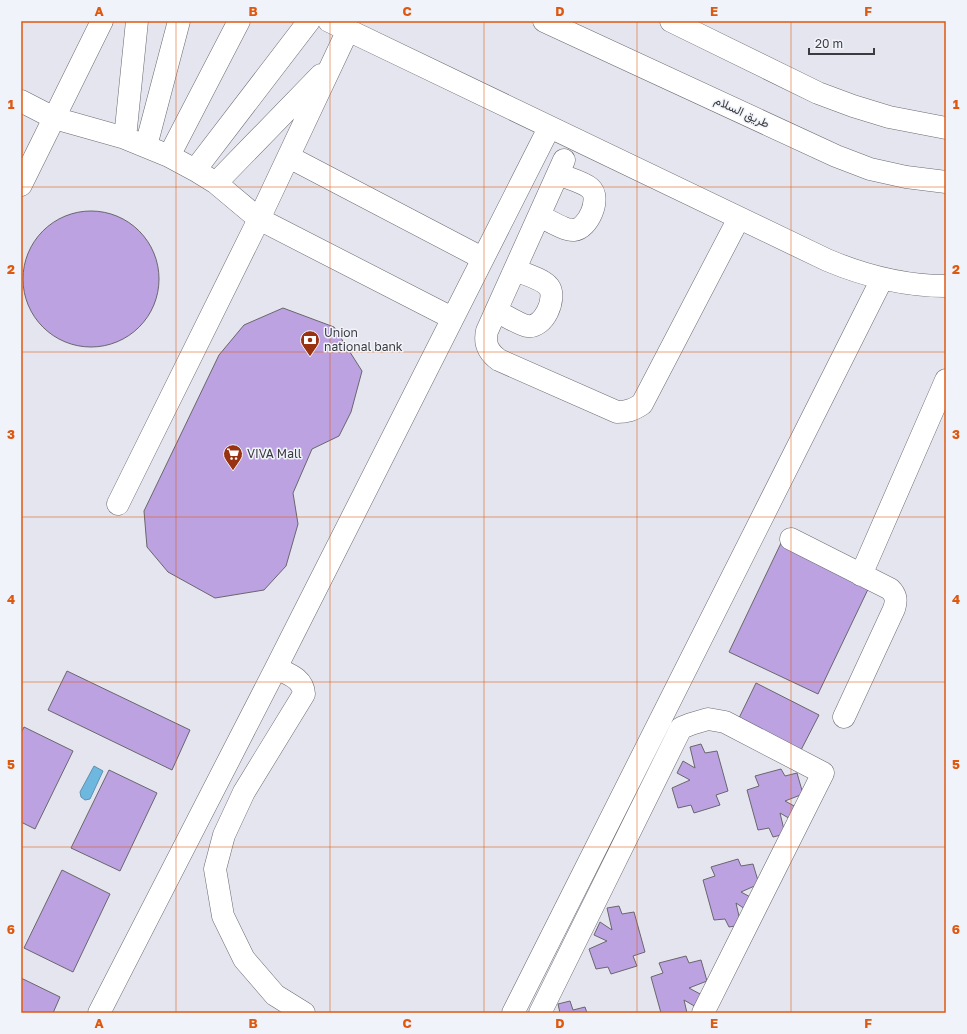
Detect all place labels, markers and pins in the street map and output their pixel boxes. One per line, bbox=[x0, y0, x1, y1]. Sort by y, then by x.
place label: Union national bank bbox=[324, 325, 403, 354]
bank icon: Union national bank bbox=[299, 329, 321, 357]
supermarket icon: VIVA Mall bbox=[222, 443, 244, 471]
place label: VIVA Mall bbox=[247, 446, 302, 461]

